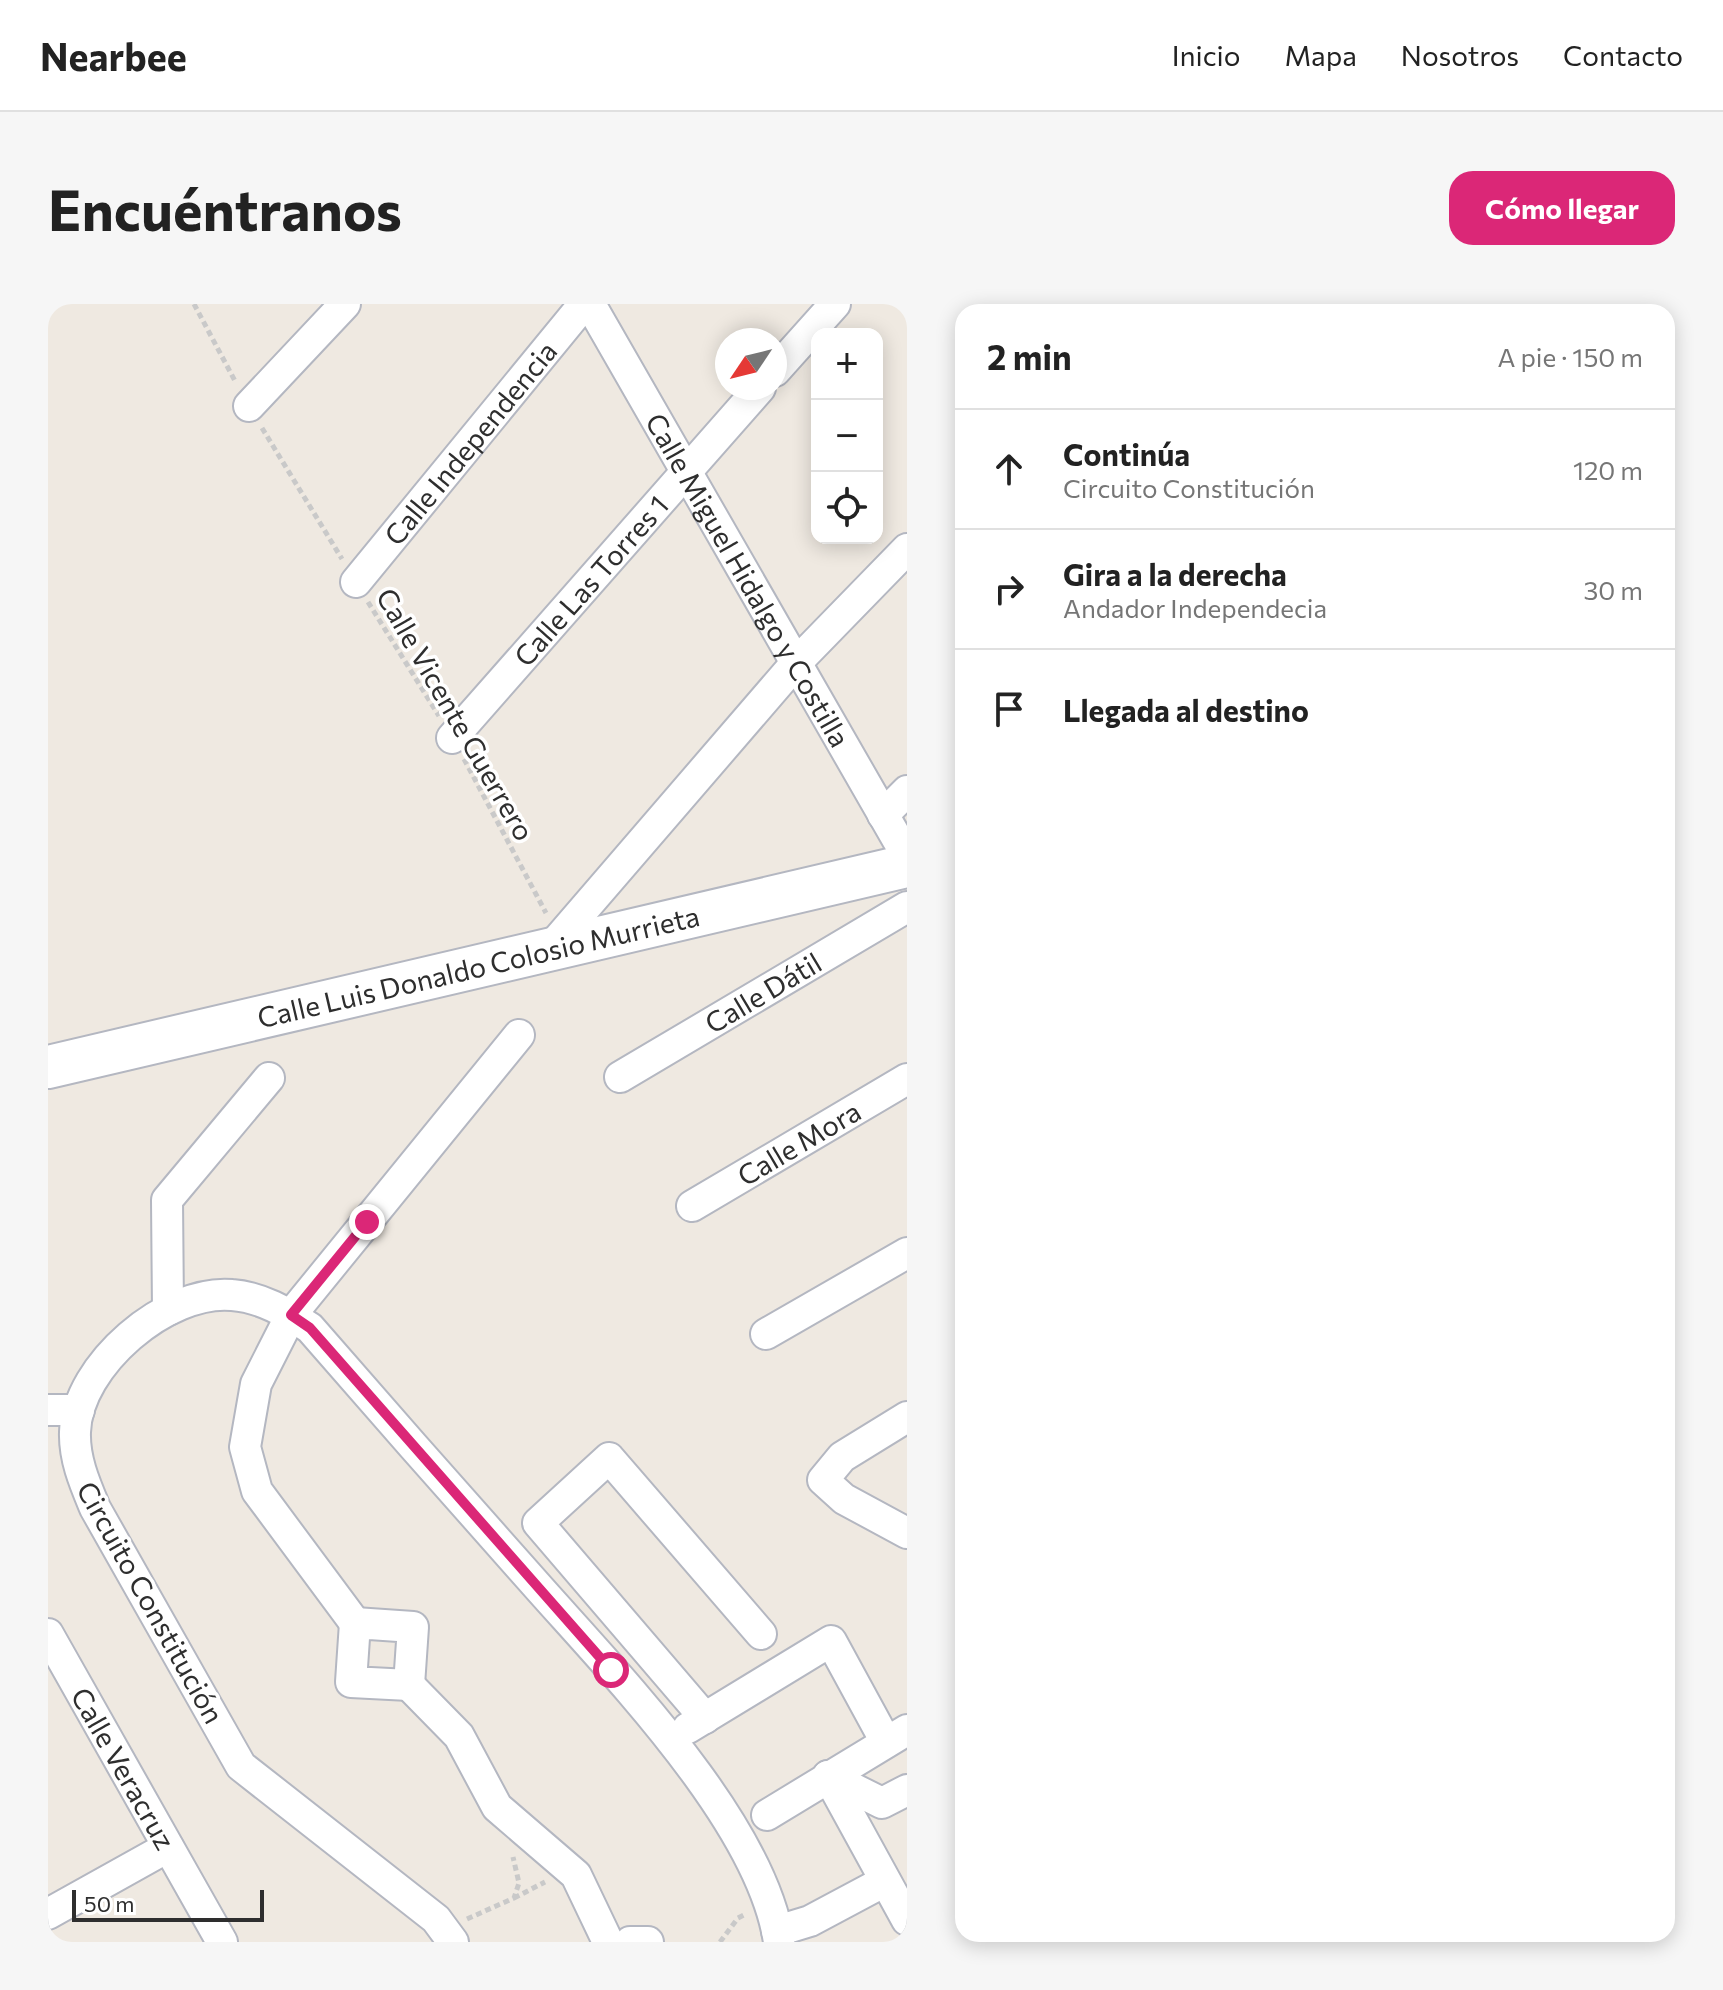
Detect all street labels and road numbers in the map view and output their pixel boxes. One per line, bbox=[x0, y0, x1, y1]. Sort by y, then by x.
street label: Calle Independencia bbox=[377, 334, 564, 551]
street label: Calle Miguel Hidalgo y Costilla bbox=[639, 407, 858, 753]
street label: Calle Las Torres 1 bbox=[506, 488, 675, 673]
street label: Calle Vicente Guerrero bbox=[370, 582, 542, 846]
street label: Calle Luis Donaldo Colosio Murrieta bbox=[254, 898, 703, 1034]
street label: Calle Dátil bbox=[699, 945, 827, 1040]
street label: Calle Mora bbox=[731, 1093, 867, 1192]
street label: Circuito Constitución bbox=[70, 1475, 232, 1729]
street label: Calle Veracruz bbox=[65, 1681, 183, 1855]

